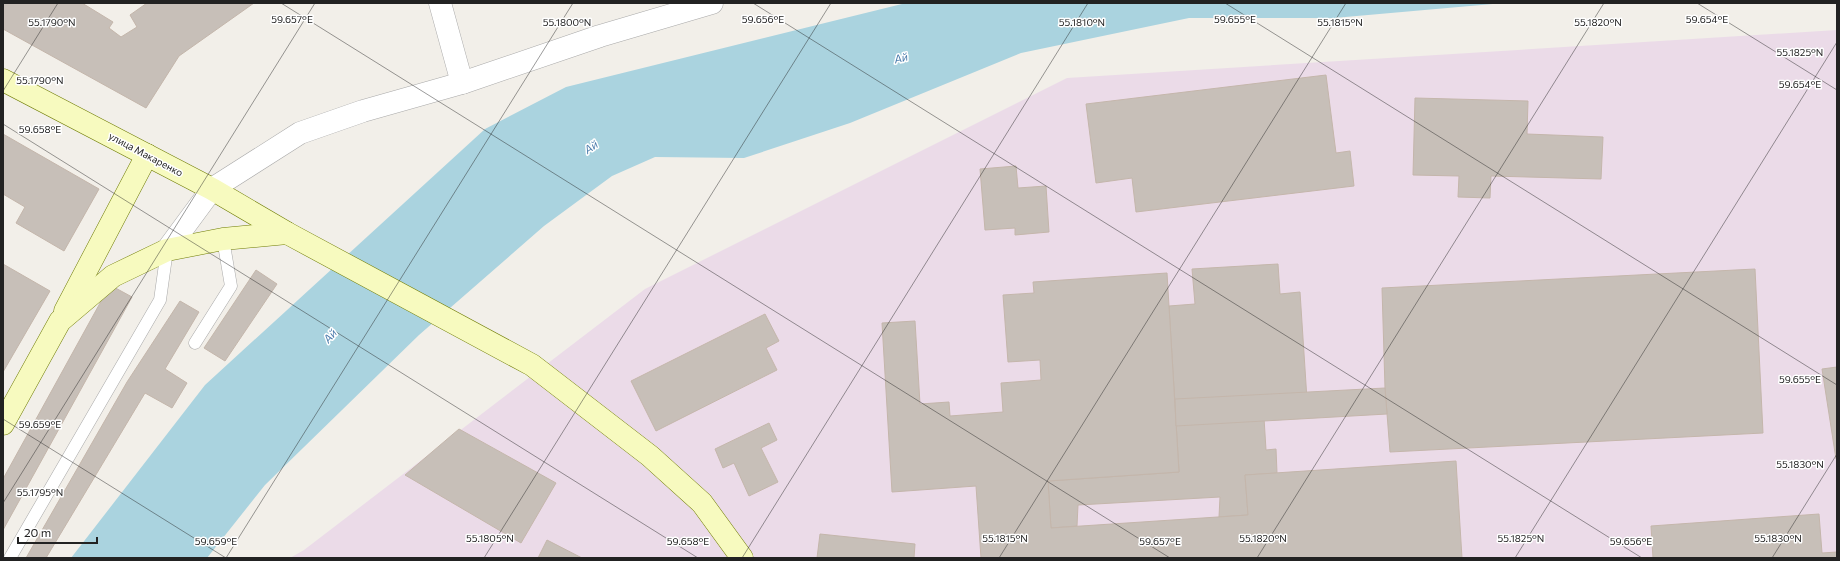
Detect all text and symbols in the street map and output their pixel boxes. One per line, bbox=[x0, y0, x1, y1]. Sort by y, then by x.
text: 59.657°E bbox=[271, 13, 313, 25]
text: 59.656°E bbox=[742, 13, 784, 25]
text: 59.655°E bbox=[1214, 13, 1256, 25]
text: 59.654°E bbox=[1686, 13, 1728, 25]
text: 55.1790°N bbox=[28, 16, 76, 28]
text: 55.1800°N bbox=[543, 16, 591, 28]
text: 55.1810°N bbox=[1059, 16, 1105, 28]
text: 55.1815°N bbox=[1317, 16, 1363, 28]
text: 55.1820°N bbox=[1574, 16, 1622, 28]
text: 55.1825°N bbox=[1777, 46, 1823, 58]
water label: Ай bbox=[892, 49, 910, 66]
text: 55.1790°N bbox=[16, 74, 64, 86]
text: 59.654°E bbox=[1779, 78, 1821, 90]
text: 59.658°E bbox=[19, 123, 61, 135]
street label: улица Макаренко bbox=[107, 129, 185, 179]
water label: Ай bbox=[580, 137, 601, 156]
water label: Ай bbox=[319, 326, 340, 346]
text: 59.655°E bbox=[1779, 373, 1821, 385]
text: 59.659°E bbox=[19, 418, 61, 430]
text: 55.1830°N bbox=[1776, 458, 1824, 470]
text: 55.1795°N bbox=[17, 486, 63, 498]
scale bar bbox=[18, 519, 97, 545]
text: 20 m bbox=[24, 525, 51, 539]
text: 55.1805°N bbox=[466, 532, 514, 544]
text: 55.1815°N bbox=[982, 532, 1028, 544]
text: 55.1820°N bbox=[1239, 532, 1287, 544]
text: 55.1825°N bbox=[1498, 532, 1544, 544]
text: 55.1830°N bbox=[1754, 532, 1802, 544]
text: 59.659°E bbox=[195, 535, 237, 547]
text: 59.658°E bbox=[667, 535, 709, 547]
text: 59.657°E bbox=[1139, 535, 1181, 547]
text: 59.656°E bbox=[1610, 535, 1652, 547]

